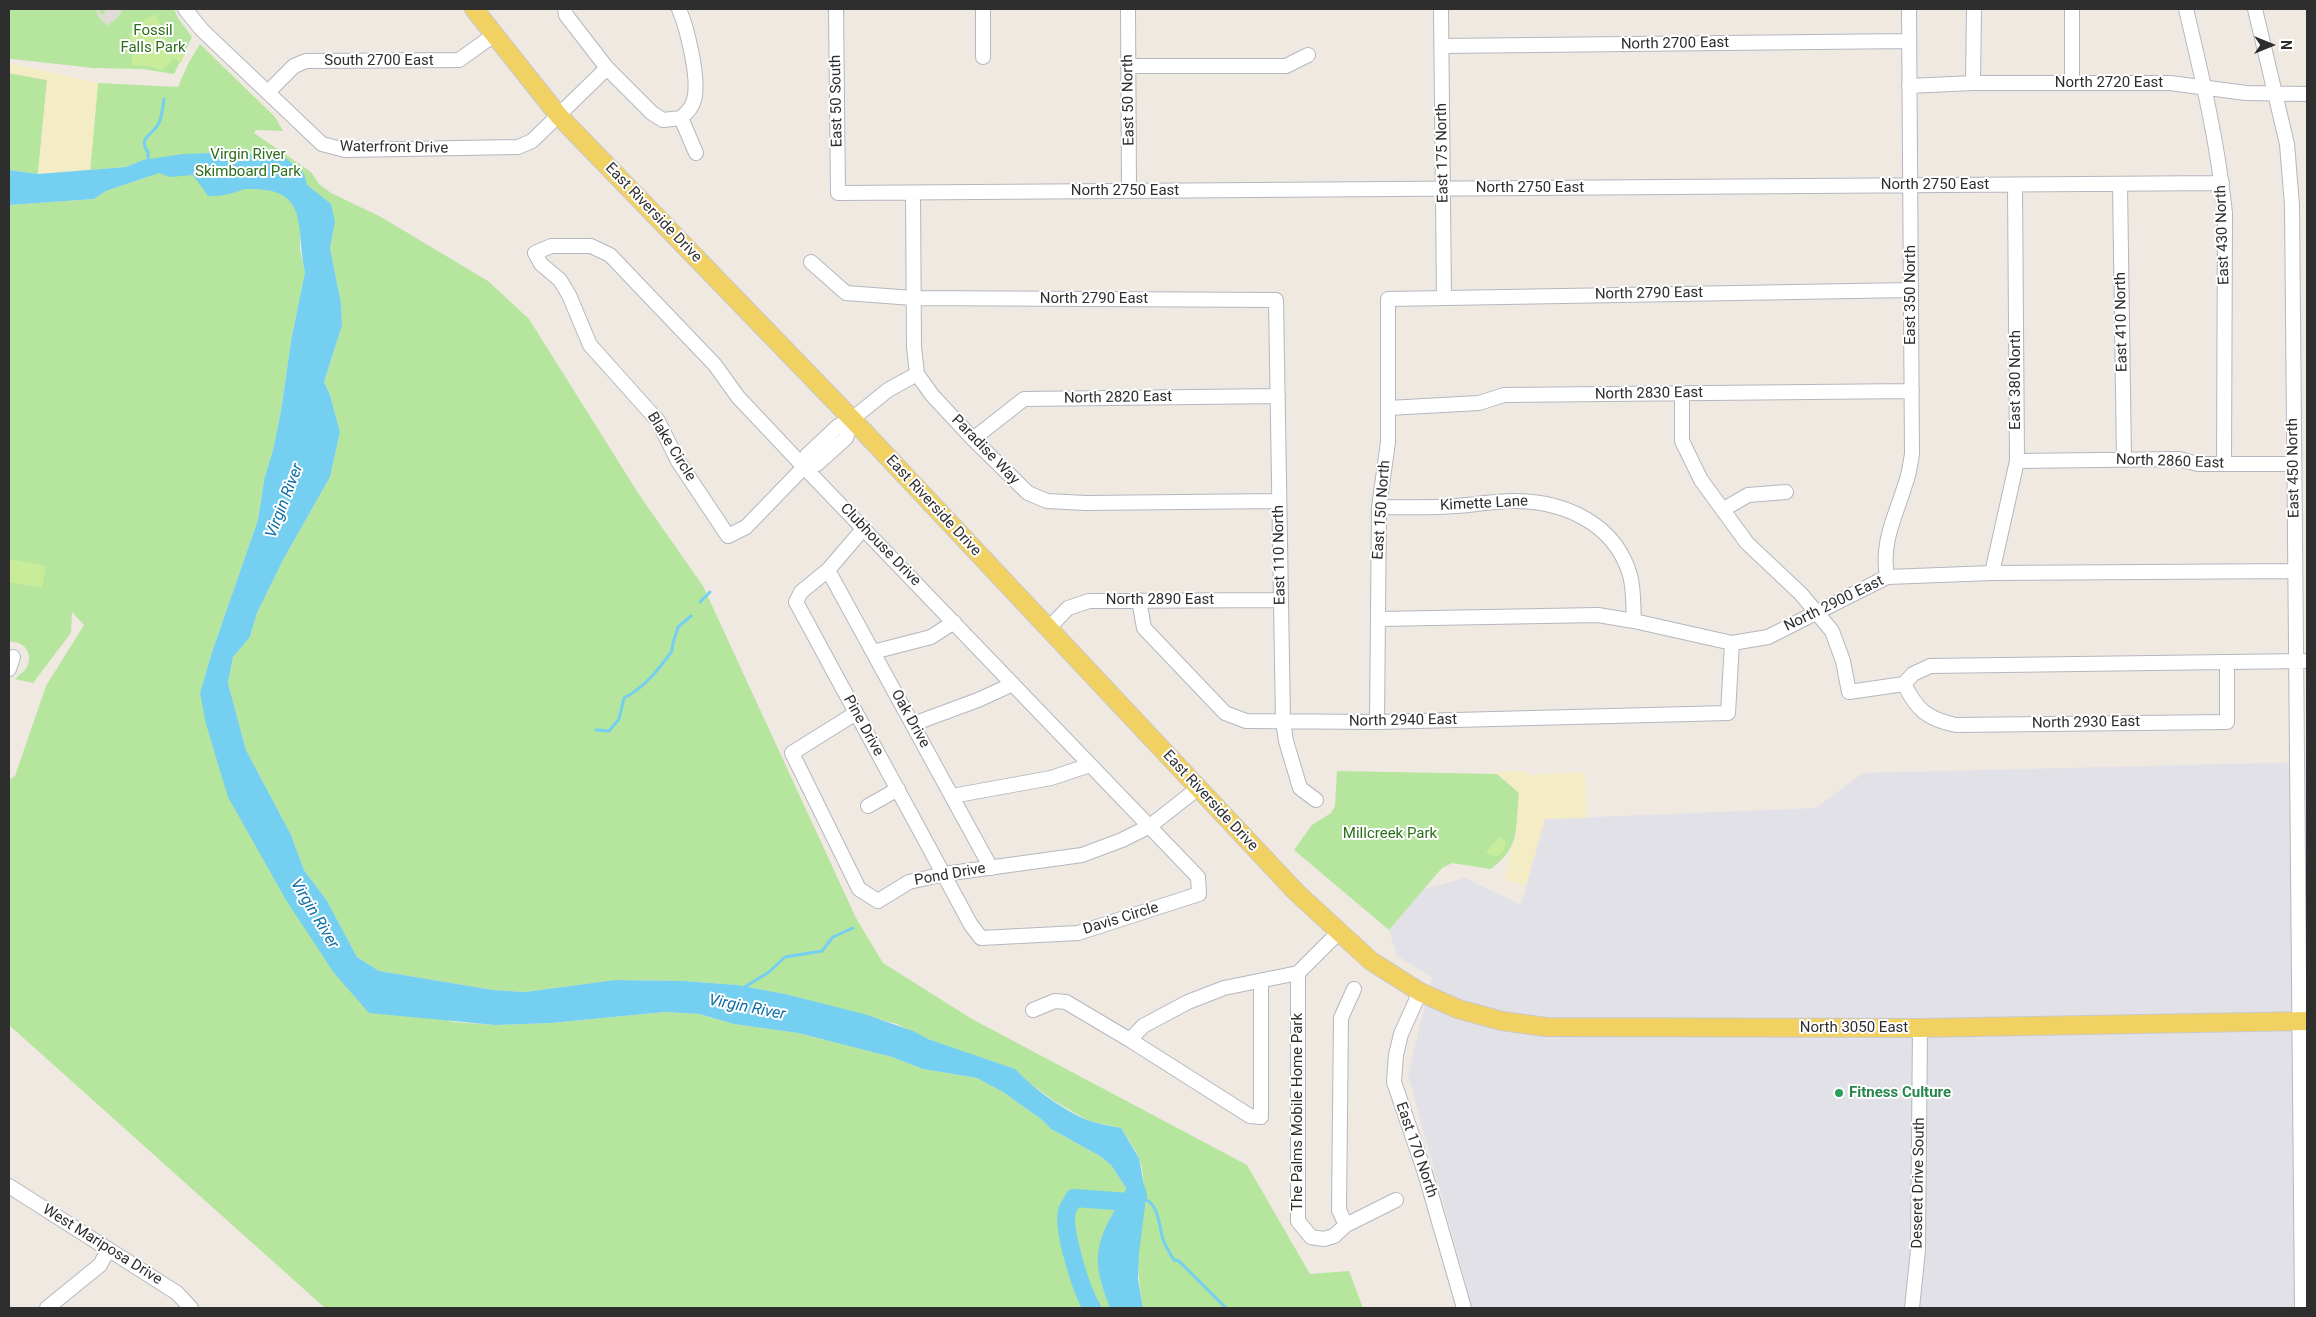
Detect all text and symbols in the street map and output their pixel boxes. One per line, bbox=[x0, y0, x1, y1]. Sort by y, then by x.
north arrow bbox=[2246, 20, 2296, 70]
park label: Fossil Falls Park bbox=[120, 22, 186, 57]
street label: North 2700 East bbox=[1621, 34, 1729, 54]
text: N bbox=[2278, 40, 2294, 50]
street label: South 2700 East bbox=[324, 52, 434, 70]
street label: East 50 North bbox=[1119, 54, 1139, 146]
street label: East 50 South bbox=[827, 55, 847, 147]
street label: North 2720 East bbox=[2055, 74, 2163, 92]
street label: East 175 North bbox=[1433, 103, 1453, 203]
street label: Waterfront Drive bbox=[340, 138, 448, 158]
park label: Virgin River Skimboard Park bbox=[195, 146, 301, 181]
street label: East Riverside Drive bbox=[601, 159, 705, 267]
street label: North 2750 East bbox=[1881, 176, 1989, 194]
street label: North 2750 East bbox=[1476, 179, 1584, 197]
street label: North 2750 East bbox=[1071, 182, 1179, 200]
street label: East 430 North bbox=[2212, 185, 2234, 285]
street label: East 350 North bbox=[1902, 245, 1920, 345]
street label: East 410 North bbox=[2112, 272, 2132, 372]
street label: North 2790 East bbox=[1595, 284, 1703, 304]
street label: North 2790 East bbox=[1040, 290, 1148, 308]
street label: East 380 North bbox=[2007, 330, 2025, 430]
street label: North 2830 East bbox=[1595, 384, 1703, 404]
street label: North 2820 East bbox=[1064, 388, 1172, 408]
street label: Blake Circle bbox=[643, 409, 699, 485]
street label: Paradise Way bbox=[947, 411, 1023, 489]
street label: East 450 North bbox=[2284, 418, 2304, 518]
street label: North 2860 East bbox=[2116, 451, 2224, 473]
street label: East Riverside Drive bbox=[882, 452, 984, 560]
street label: East 150 North bbox=[1370, 460, 1394, 560]
water label: Virgin River bbox=[262, 461, 308, 541]
street label: Kimette Lane bbox=[1440, 493, 1528, 515]
street label: Clubhouse Drive bbox=[836, 500, 924, 590]
street label: East 110 North bbox=[1270, 505, 1290, 605]
street label: North 2900 East bbox=[1781, 572, 1887, 636]
street label: North 2890 East bbox=[1106, 591, 1214, 609]
street label: Oak Drive bbox=[887, 687, 933, 751]
street label: Pine Drive bbox=[839, 692, 887, 760]
street label: North 2940 East bbox=[1349, 711, 1457, 731]
street label: North 2930 East bbox=[2032, 713, 2140, 733]
street label: East Riverside Drive bbox=[1159, 747, 1261, 855]
park label: Millcreek Park bbox=[1343, 825, 1437, 843]
street label: Pond Drive bbox=[913, 860, 987, 890]
water label: Virgin River bbox=[286, 876, 342, 952]
street label: Davis Circle bbox=[1081, 899, 1161, 939]
water label: Virgin River bbox=[707, 991, 787, 1025]
street label: The Palms Mobile Home Park bbox=[1289, 1013, 1307, 1211]
street label: North 3050 East bbox=[1800, 1019, 1908, 1037]
place label: Fitness Culture bbox=[1849, 1084, 1951, 1102]
marker: Fitness Culture bbox=[1833, 1087, 1845, 1099]
street label: East 170 North bbox=[1391, 1100, 1441, 1200]
street label: Deseret Drive South bbox=[1909, 1117, 1929, 1249]
street label: West Mariposa Drive bbox=[39, 1201, 165, 1289]

